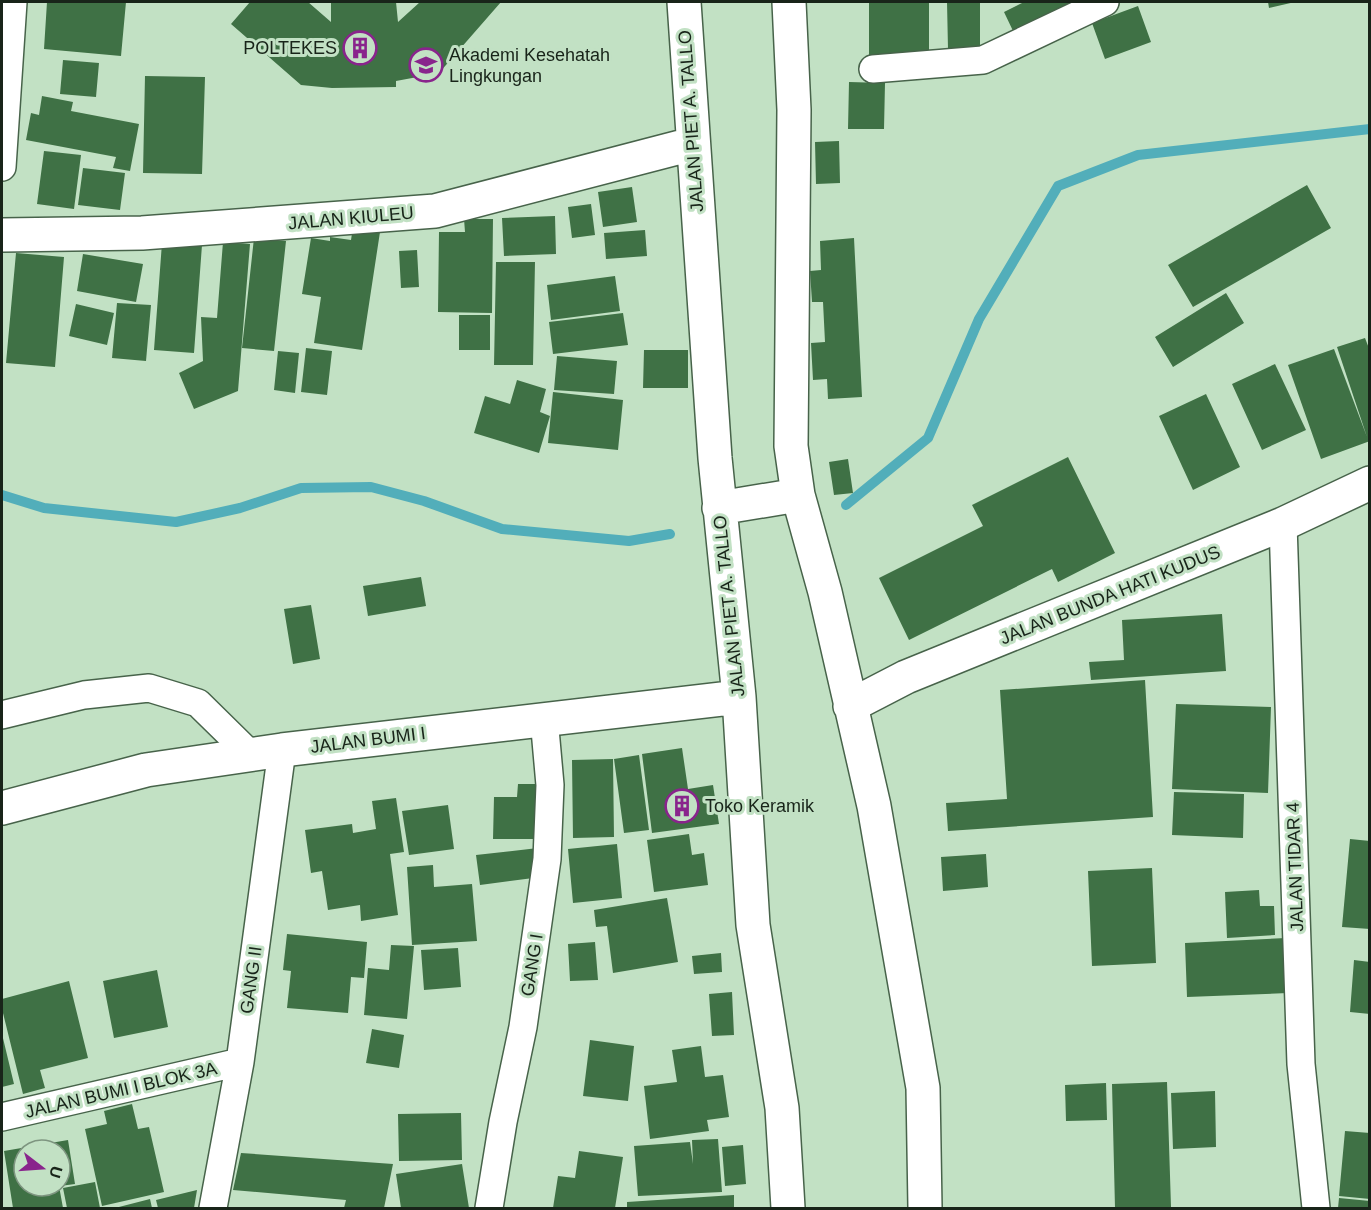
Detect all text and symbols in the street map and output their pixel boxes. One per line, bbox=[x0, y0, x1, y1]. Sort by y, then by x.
street label: JALAN PIET A. TALLO bbox=[675, 29, 707, 213]
building icon: POLTEKES bbox=[342, 30, 378, 66]
place label: POLTEKES bbox=[243, 38, 337, 58]
place label: Akademi Kesehatah Lingkungan bbox=[449, 45, 610, 86]
school or university icon: Akademi Kesehatah Lingkungan bbox=[408, 47, 444, 83]
street label: JALAN KIULEU bbox=[287, 203, 415, 233]
street label: JALAN PIET A. TALLO bbox=[710, 514, 748, 698]
street label: JALAN BUNDA HATI KUDUS bbox=[997, 542, 1223, 648]
street label: JALAN BUMI I bbox=[309, 723, 427, 757]
building icon: Toko Keramik bbox=[664, 788, 700, 824]
place label: Toko Keramik bbox=[705, 796, 815, 816]
street label: JALAN TIDAR 4 bbox=[1283, 802, 1307, 932]
street label: GANG I bbox=[517, 932, 547, 998]
street label: GANG II bbox=[236, 945, 266, 1015]
street label: JALAN BUMI I BLOK 3A bbox=[23, 1058, 219, 1122]
north arrow bbox=[12, 1138, 72, 1198]
text: U bbox=[46, 1164, 66, 1180]

